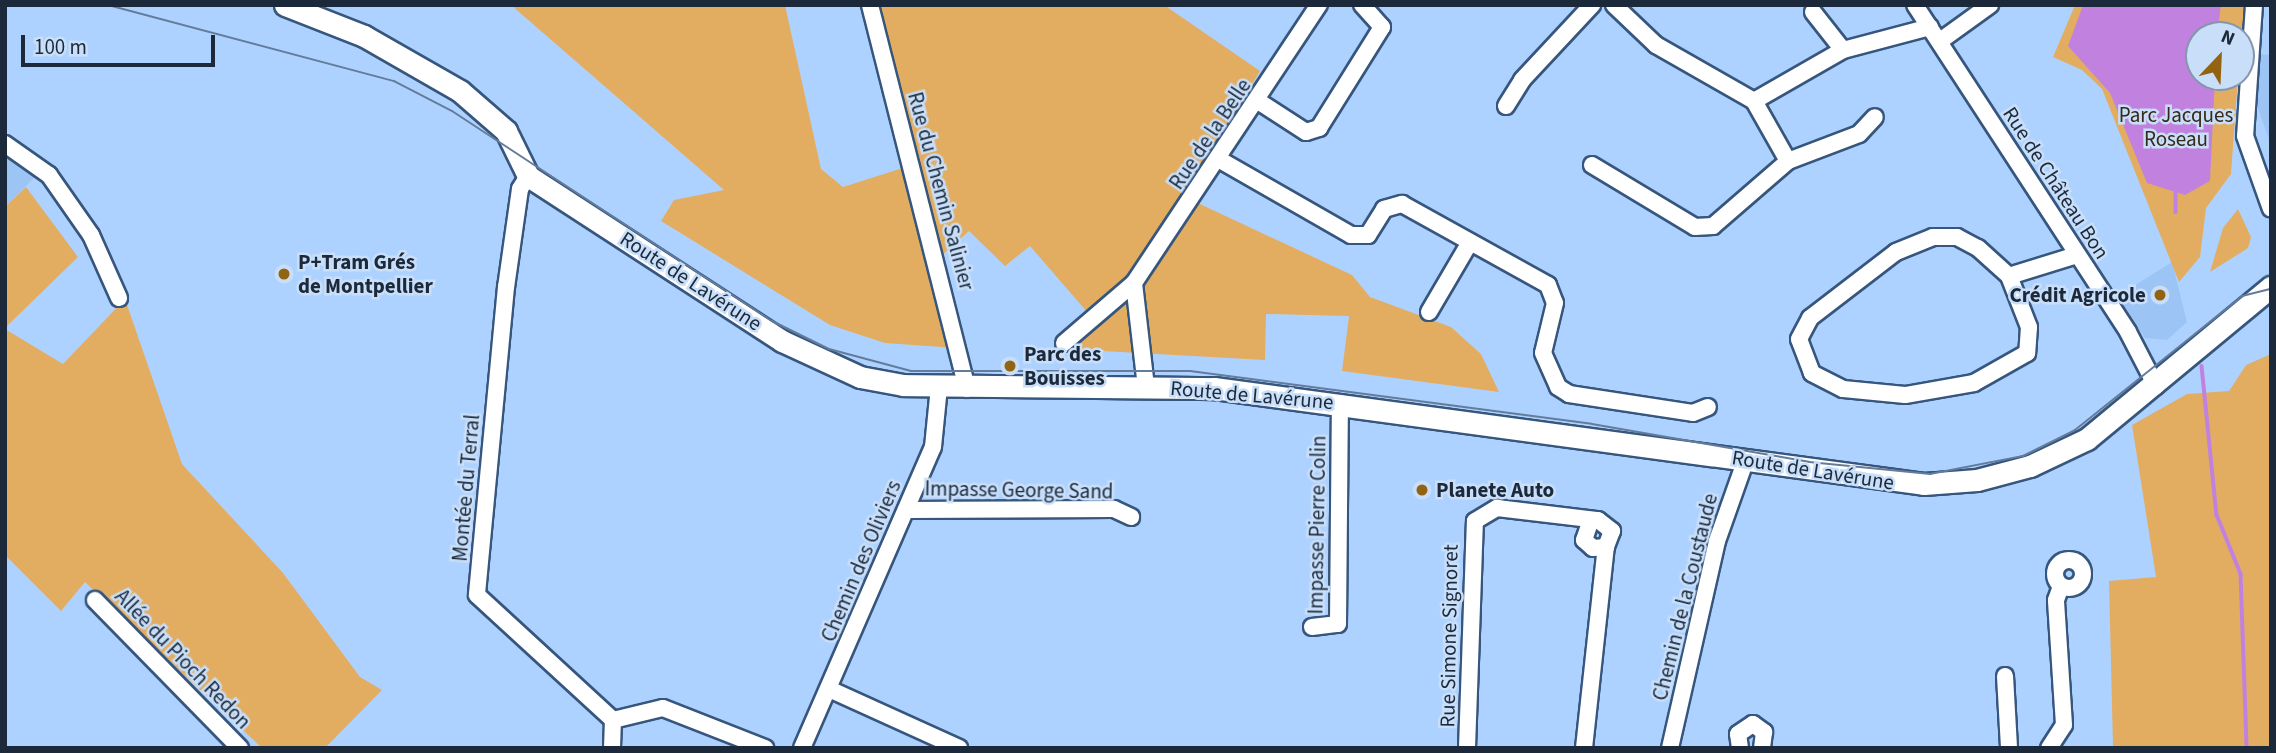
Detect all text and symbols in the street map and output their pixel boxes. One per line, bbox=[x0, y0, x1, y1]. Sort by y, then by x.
scale bar bbox=[24, 21, 219, 65]
north arrow bbox=[2185, 21, 2255, 91]
text: N bbox=[2217, 23, 2239, 53]
text: 100 m bbox=[34, 32, 87, 62]
street label: Rue de la Belle bbox=[1164, 74, 1256, 194]
street label: Rue du Chemin Salinier bbox=[902, 89, 980, 293]
street label: Rue de Château Bon bbox=[1997, 102, 2115, 264]
park label: Parc Jacques Roseau bbox=[2119, 102, 2233, 152]
street label: Route de Lavérune bbox=[615, 226, 767, 336]
place label: P+Tram Grés de Montpellier bbox=[298, 249, 433, 299]
marker: P+Tram Grés de Montpellier bbox=[276, 266, 292, 282]
place label: Crédit Agricole bbox=[2009, 282, 2146, 308]
marker: Crédit Agricole bbox=[2152, 287, 2168, 303]
place label: Parc des Bouisses bbox=[1024, 341, 1105, 391]
marker: Parc des Bouisses bbox=[1002, 358, 1018, 374]
street label: Route de Lavérune bbox=[1169, 375, 1335, 415]
street label: Montée du Terral bbox=[447, 413, 485, 563]
street label: Impasse Pierre Colin bbox=[1303, 435, 1331, 615]
street label: Route de Lavérune bbox=[1730, 445, 1896, 495]
street label: Chemin des Oliviers bbox=[816, 476, 906, 646]
street label: Impasse George Sand bbox=[924, 476, 1114, 504]
place label: Planete Auto bbox=[1436, 477, 1554, 503]
marker: Planete Auto bbox=[1414, 482, 1430, 498]
street label: Chemin de la Coustaude bbox=[1647, 491, 1723, 703]
street label: Rue Simone Signoret bbox=[1435, 544, 1463, 728]
street label: Allée du Pioch Redon bbox=[110, 584, 256, 734]

